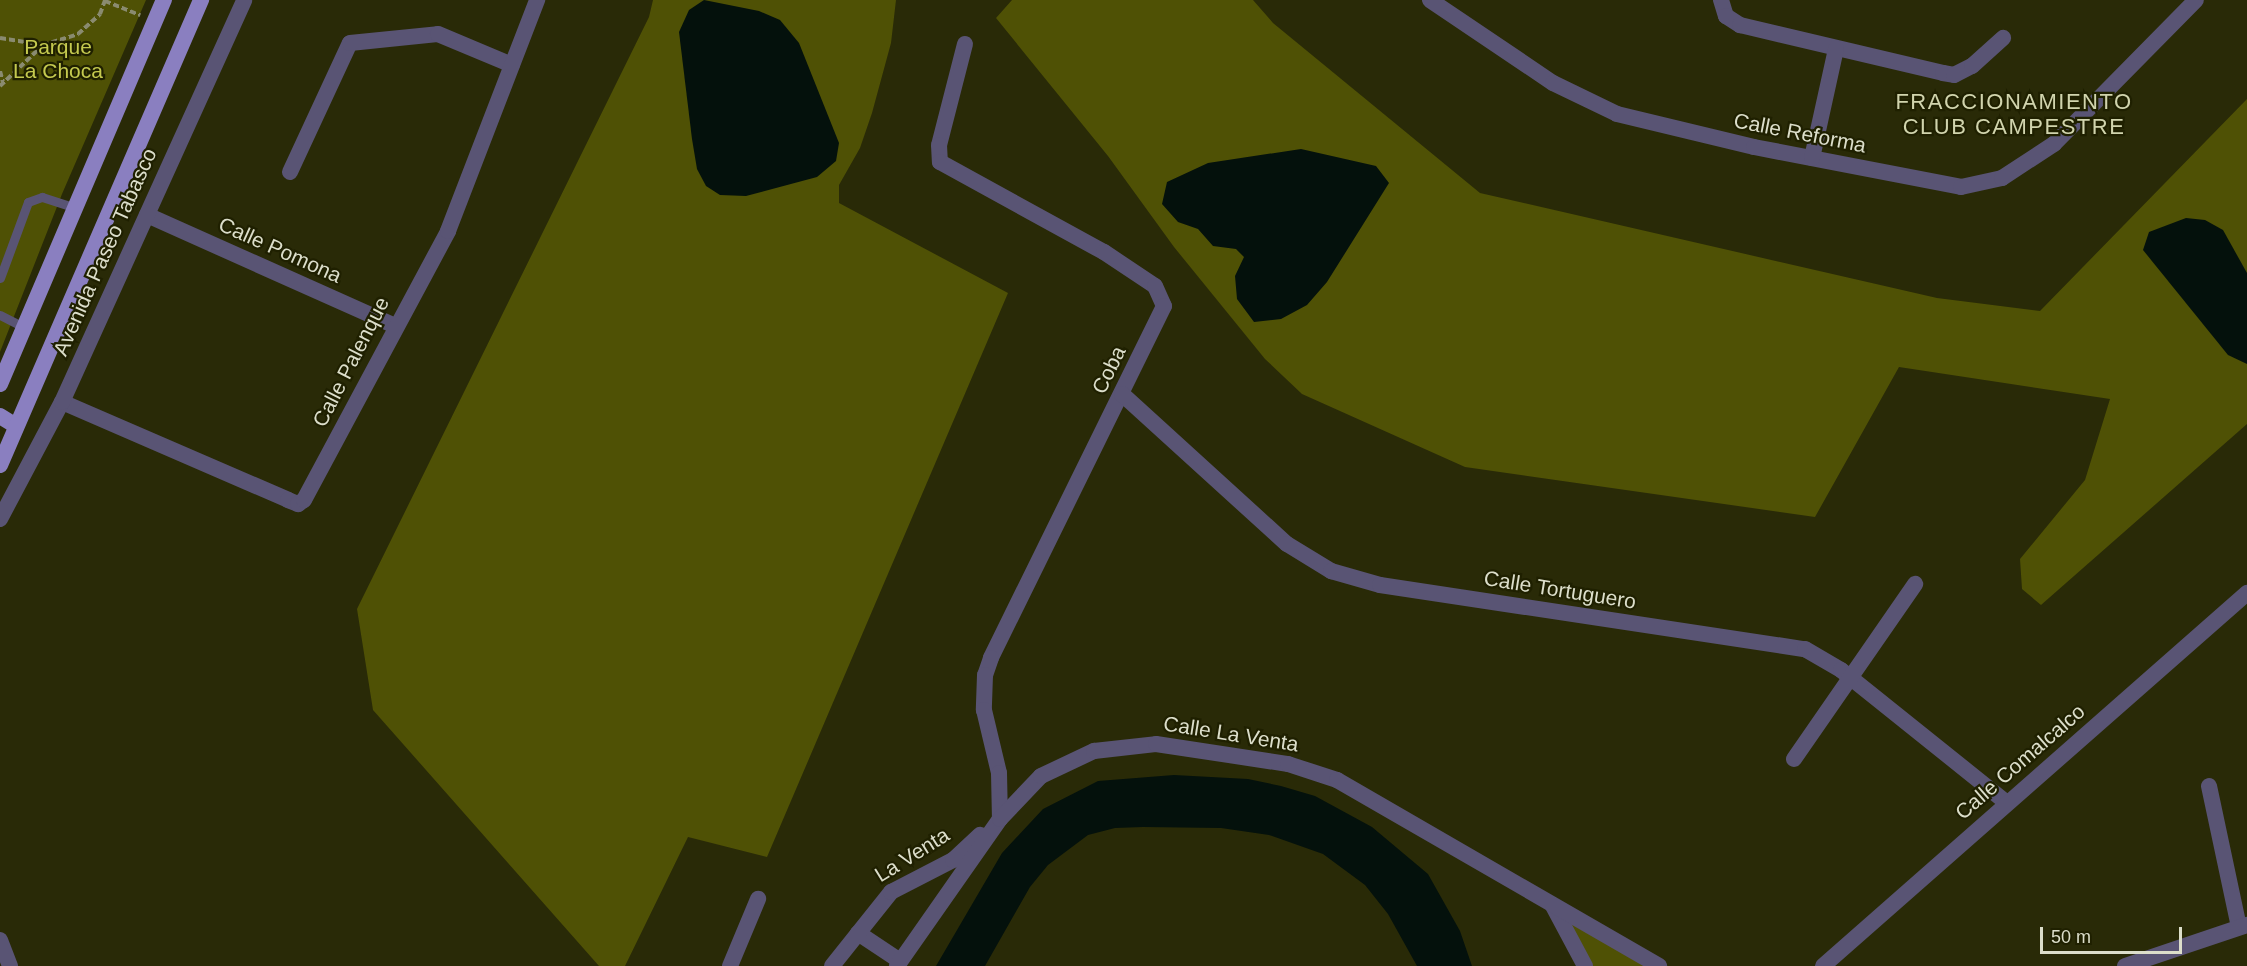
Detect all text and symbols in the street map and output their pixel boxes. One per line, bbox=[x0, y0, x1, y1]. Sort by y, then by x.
park label: Parque La Choca bbox=[13, 34, 103, 84]
district label: FRACCIONAMIENTO CLUB CAMPESTRE bbox=[1895, 88, 2133, 140]
street label: Calle Reforma bbox=[1732, 108, 1868, 158]
street label: Avenida Paseo Tabasco bbox=[48, 144, 162, 360]
street label: Calle Pomona bbox=[215, 212, 345, 288]
street label: Calle Palenque bbox=[307, 293, 395, 431]
street label: Coba bbox=[1087, 342, 1131, 398]
street label: Calle Tortuguero bbox=[1482, 566, 1638, 614]
street label: Calle Comalcalco bbox=[1950, 699, 2090, 825]
street label: Calle La Venta bbox=[1162, 711, 1300, 757]
street label: La Venta bbox=[870, 822, 954, 888]
scale bar bbox=[2043, 915, 2186, 953]
text: 50 m bbox=[2051, 927, 2091, 947]

